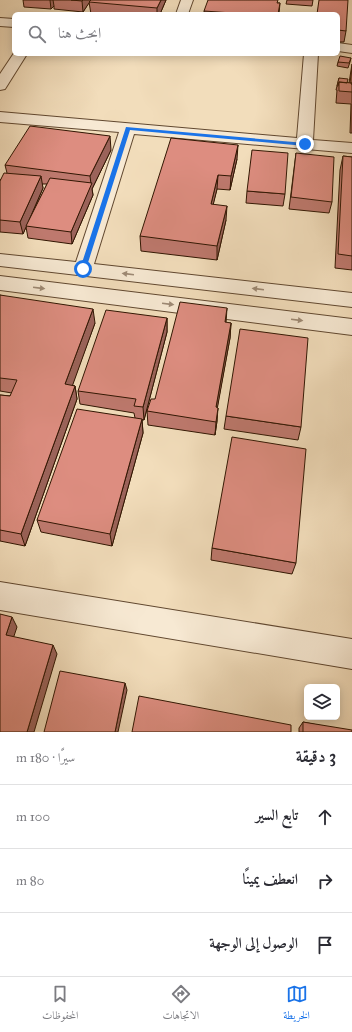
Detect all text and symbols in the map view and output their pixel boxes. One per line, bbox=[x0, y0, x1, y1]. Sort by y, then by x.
search box bbox=[12, 12, 340, 56]
icon: search bbox=[26, 23, 48, 45]
text: ابحث هنا bbox=[58, 24, 101, 42]
route end bbox=[296, 135, 314, 153]
route start bbox=[74, 260, 92, 278]
one-way arrow bbox=[122, 271, 135, 277]
one-way arrow bbox=[33, 285, 45, 291]
one-way arrow bbox=[252, 286, 264, 292]
one-way arrow bbox=[162, 301, 174, 307]
one-way arrow bbox=[291, 317, 303, 323]
map controls bbox=[304, 684, 340, 720]
button: layers bbox=[304, 684, 340, 720]
text: 3 دقيقة bbox=[296, 746, 336, 767]
text: سيرًا · 180 m bbox=[16, 750, 75, 766]
text: تابع السير bbox=[256, 806, 298, 824]
icon: ahead bbox=[314, 806, 336, 828]
text: 100 m bbox=[16, 809, 50, 825]
text: انعطف يمينًا bbox=[243, 870, 298, 888]
icon: right bbox=[314, 870, 336, 892]
text: 80 m bbox=[16, 873, 44, 889]
text: الوصول إلى الوجهة bbox=[209, 934, 298, 952]
icon: arrive bbox=[314, 934, 336, 956]
tab: المحفوظات bbox=[42, 983, 78, 1026]
tab: الاتجاهات bbox=[162, 983, 199, 1026]
tab: الخريطة bbox=[283, 983, 310, 1026]

